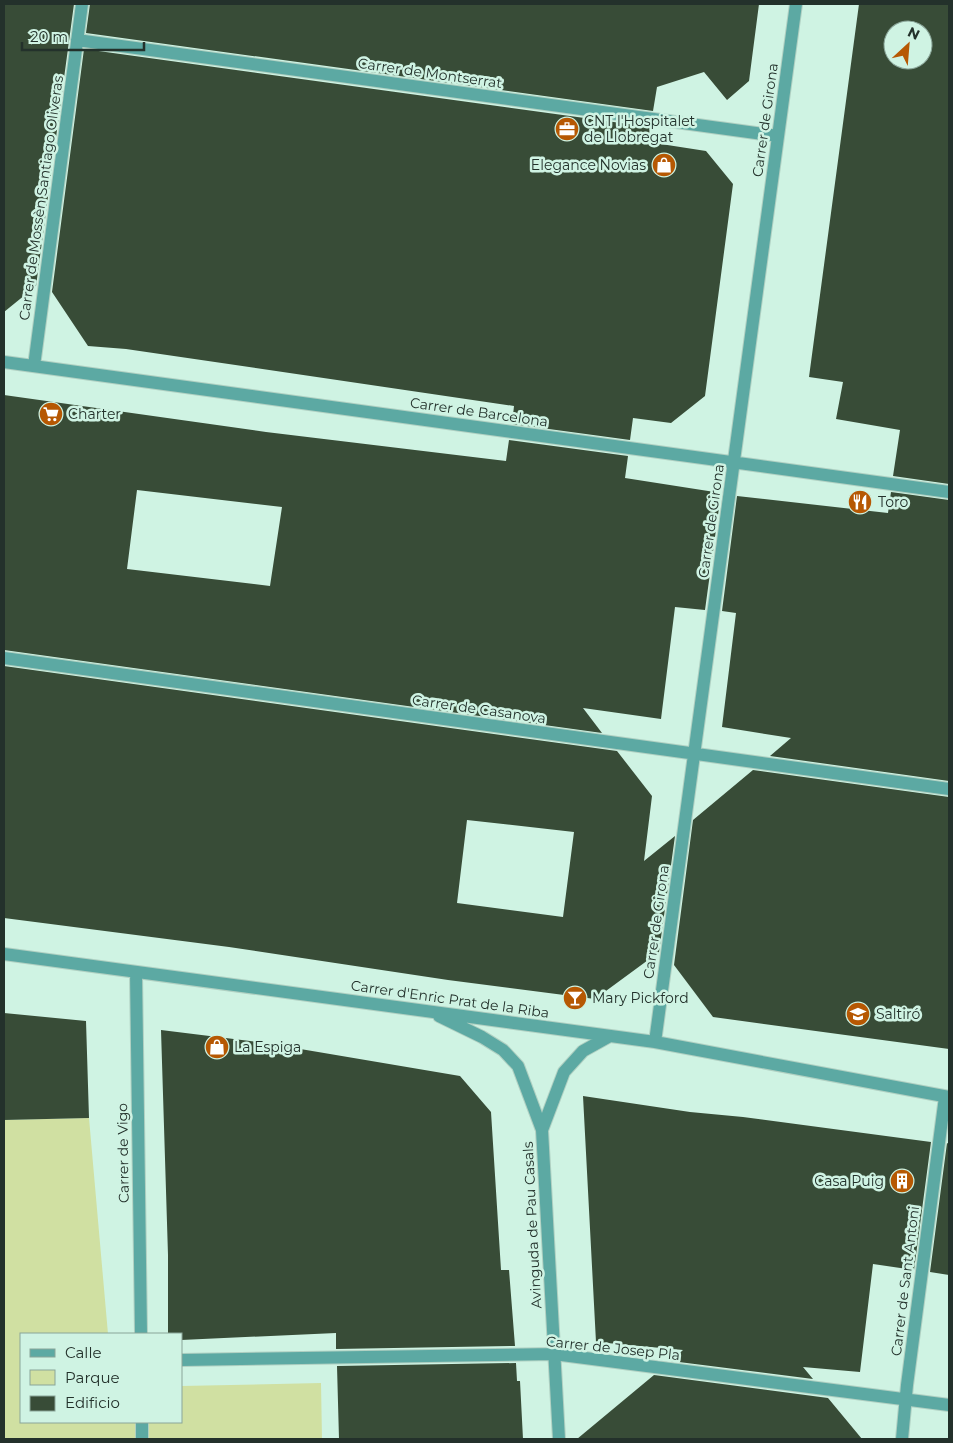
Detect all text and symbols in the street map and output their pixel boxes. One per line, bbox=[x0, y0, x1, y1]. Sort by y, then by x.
scale bar bbox=[22, 20, 145, 52]
north arrow bbox=[883, 20, 933, 70]
text: N bbox=[905, 23, 923, 44]
text: 20 m bbox=[30, 27, 68, 46]
street label: Carrer de Montserrat bbox=[357, 54, 504, 92]
street label: Carrer de Girona bbox=[748, 62, 782, 178]
street label: Carrer de Mossèn Santiago Oliveras bbox=[15, 74, 67, 322]
place label: CNT l'Hospitalet de Llobregat bbox=[584, 112, 696, 146]
office icon: CNT l'Hospitalet de Llobregat bbox=[554, 116, 580, 142]
shop icon: Elegance Novias bbox=[651, 152, 677, 178]
place label: Elegance Novias bbox=[531, 156, 646, 174]
street label: Carrer de Barcelona bbox=[409, 393, 549, 431]
supermarket icon: Charter bbox=[38, 401, 64, 427]
place label: Charter bbox=[68, 405, 121, 423]
street label: Carrer de Girona bbox=[694, 463, 728, 579]
restaurant icon: Toro bbox=[847, 489, 873, 515]
place label: Toro bbox=[878, 493, 908, 511]
street label: Carrer de Casanova bbox=[411, 691, 547, 727]
street label: Carrer de Girona bbox=[639, 864, 673, 980]
street label: Carrer d'Enric Prat de la Riba bbox=[350, 976, 550, 1022]
bar icon: Mary Pickford bbox=[562, 985, 588, 1011]
place label: Mary Pickford bbox=[592, 989, 689, 1007]
school or university icon: Saltiró bbox=[845, 1001, 871, 1027]
place label: Saltiró bbox=[876, 1005, 920, 1023]
shop icon: La Espiga bbox=[204, 1034, 230, 1060]
place label: La Espiga bbox=[234, 1038, 301, 1056]
street label: Carrer de Vigo bbox=[113, 1103, 133, 1203]
street label: Avinguda de Pau Casals bbox=[519, 1141, 545, 1309]
building icon: Casa Puig bbox=[889, 1168, 915, 1194]
place label: Casa Puig bbox=[814, 1172, 884, 1190]
street label: Carrer de Sant Antoni bbox=[887, 1205, 923, 1357]
street label: Carrer de Josep Pla bbox=[545, 1332, 681, 1364]
legend bbox=[20, 1333, 182, 1423]
text: Calle bbox=[65, 1343, 102, 1362]
text: Parque bbox=[65, 1368, 120, 1387]
text: Edificio bbox=[65, 1393, 120, 1412]

